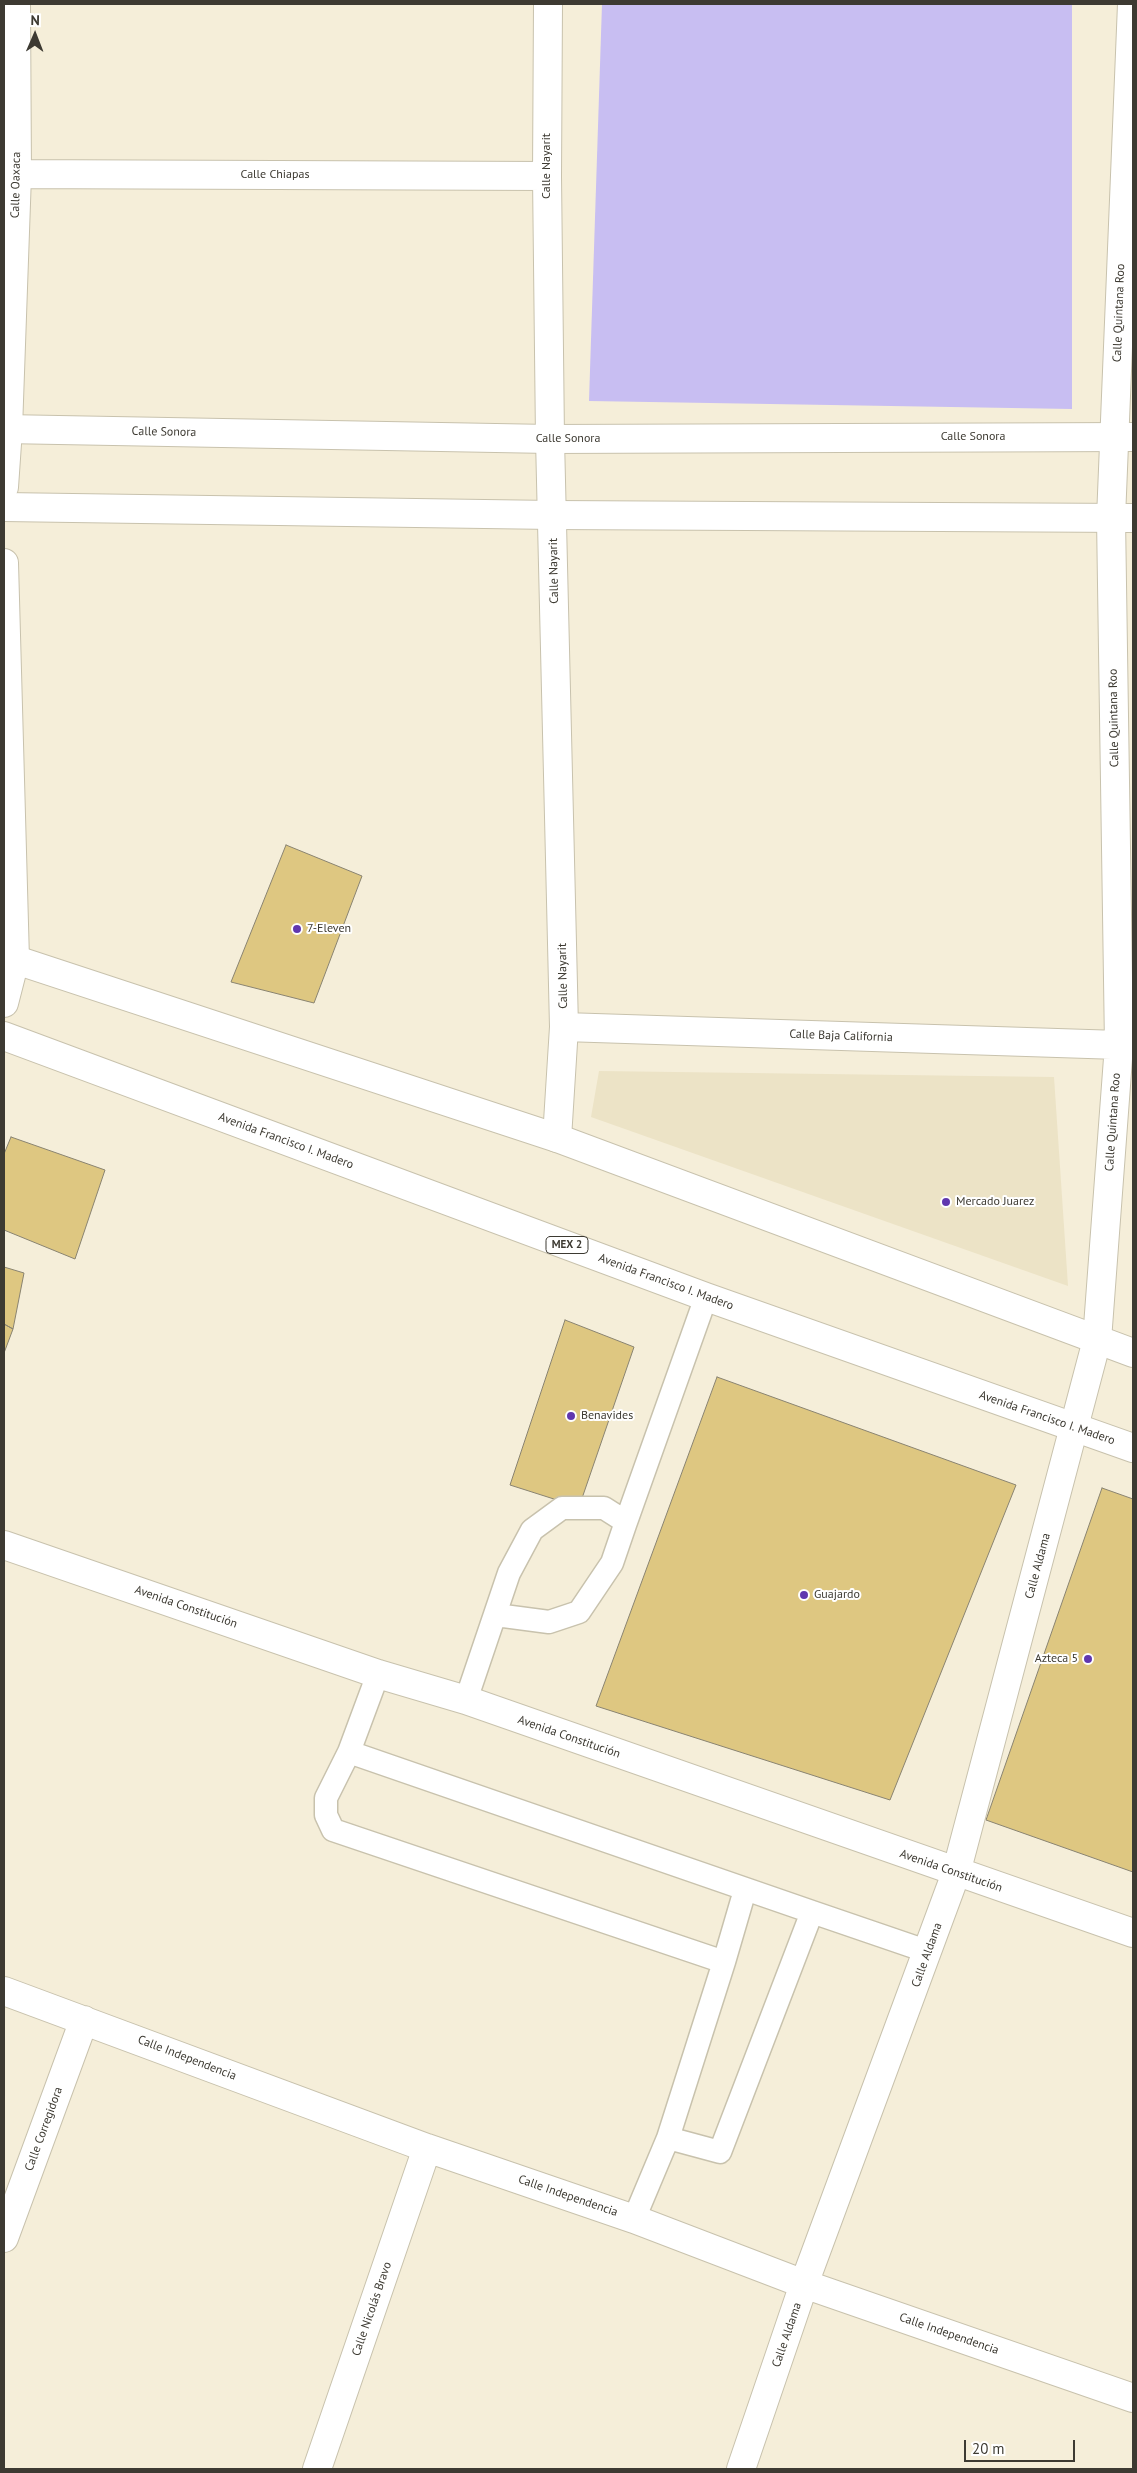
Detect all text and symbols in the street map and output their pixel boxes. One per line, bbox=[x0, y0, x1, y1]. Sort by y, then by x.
north arrow bbox=[10, 10, 60, 60]
text: N bbox=[30, 11, 40, 29]
street label: Calle Nayarit bbox=[540, 133, 554, 199]
street label: Calle Oaxaca bbox=[8, 152, 24, 218]
street label: Calle Chiapas bbox=[241, 168, 309, 182]
street label: Calle Quintana Roo bbox=[1110, 264, 1128, 362]
street label: Calle Sonora bbox=[132, 424, 196, 440]
street label: Calle Sonora bbox=[941, 430, 1005, 444]
street label: Calle Sonora bbox=[536, 432, 600, 446]
street label: Calle Nayarit bbox=[546, 538, 562, 604]
street label: Calle Quintana Roo bbox=[1106, 669, 1122, 767]
place label: 7-Eleven bbox=[307, 922, 351, 936]
marker: 7-Eleven bbox=[291, 923, 303, 935]
street label: Calle Nayarit bbox=[555, 943, 571, 1009]
street label: Calle Baja California bbox=[789, 1027, 893, 1045]
street label: Calle Quintana Roo bbox=[1102, 1072, 1124, 1172]
street label: Avenida Francisco I. Madero bbox=[216, 1110, 356, 1172]
place label: Mercado Juarez bbox=[956, 1195, 1034, 1209]
marker: Mercado Juarez bbox=[940, 1196, 952, 1208]
road number: MEX 2 bbox=[546, 1236, 588, 1254]
street label: Avenida Francisco I. Madero bbox=[596, 1251, 736, 1313]
street label: Avenida Francisco I. Madero bbox=[977, 1388, 1117, 1448]
place label: Benavides bbox=[581, 1409, 633, 1423]
marker: Benavides bbox=[565, 1410, 577, 1422]
street label: Calle Aldama bbox=[1022, 1532, 1054, 1600]
street label: Avenida Constitución bbox=[133, 1583, 239, 1631]
place label: Guajardo bbox=[814, 1588, 860, 1602]
marker: Guajardo bbox=[798, 1589, 810, 1601]
place label: Azteca 5 bbox=[1035, 1652, 1078, 1666]
marker: Azteca 5 bbox=[1082, 1653, 1094, 1665]
street label: Avenida Constitución bbox=[516, 1713, 622, 1761]
street label: Avenida Constitución bbox=[898, 1847, 1004, 1895]
street label: Calle Aldama bbox=[909, 1921, 945, 1989]
street label: Calle Independencia bbox=[136, 2033, 238, 2083]
street label: Calle Corregidora bbox=[22, 2085, 66, 2173]
street label: Calle Independencia bbox=[516, 2172, 620, 2220]
street label: Calle Nicolás Bravo bbox=[349, 2260, 395, 2358]
street label: Calle Aldama bbox=[769, 2301, 805, 2369]
street label: Calle Independencia bbox=[897, 2310, 1001, 2358]
scale bar bbox=[967, 2430, 1078, 2462]
text: 20 m bbox=[972, 2439, 1005, 2458]

